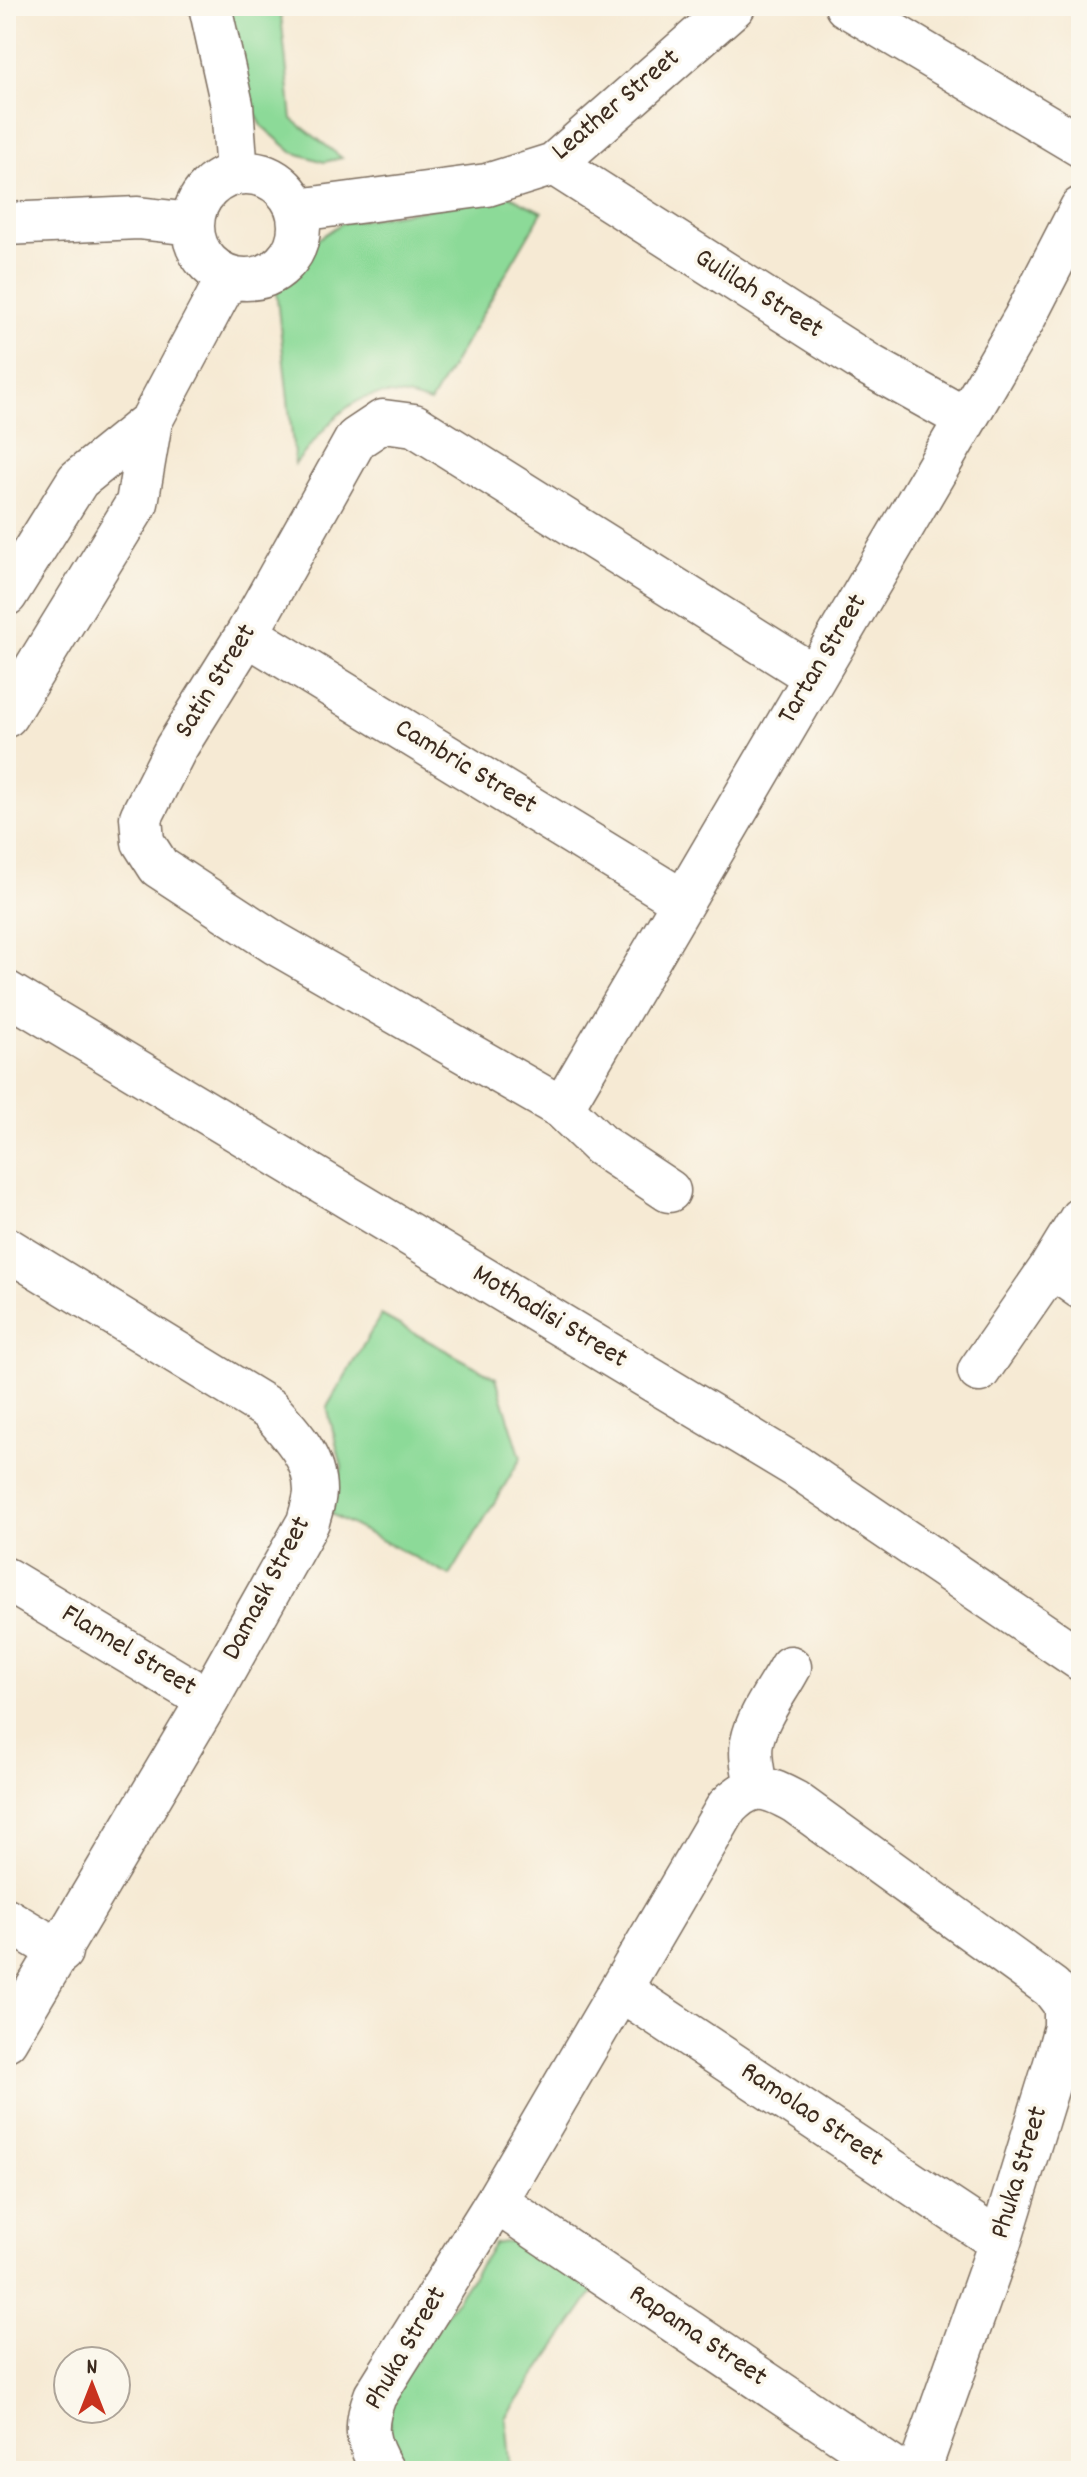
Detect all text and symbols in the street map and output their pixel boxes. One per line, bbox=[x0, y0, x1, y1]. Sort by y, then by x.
street label: Leather Street bbox=[544, 40, 690, 172]
street label: Gulilah Street bbox=[686, 240, 830, 350]
street label: Tartan Street bbox=[769, 587, 879, 733]
street label: Satin Street bbox=[166, 617, 268, 747]
street label: Cambric Street bbox=[386, 710, 544, 826]
street label: Mothadisi Street bbox=[464, 1256, 634, 1380]
street label: Damask Street bbox=[213, 1510, 323, 1668]
street label: Flannel Street bbox=[53, 1596, 203, 1708]
street label: Ramolao Street bbox=[731, 2053, 891, 2179]
street label: Phuka Street bbox=[982, 2102, 1060, 2244]
street label: Rapama Street bbox=[620, 2276, 774, 2398]
street label: Phuka Street bbox=[356, 2280, 458, 2418]
north arrow bbox=[52, 2345, 132, 2425]
text: N bbox=[87, 2353, 98, 2384]

